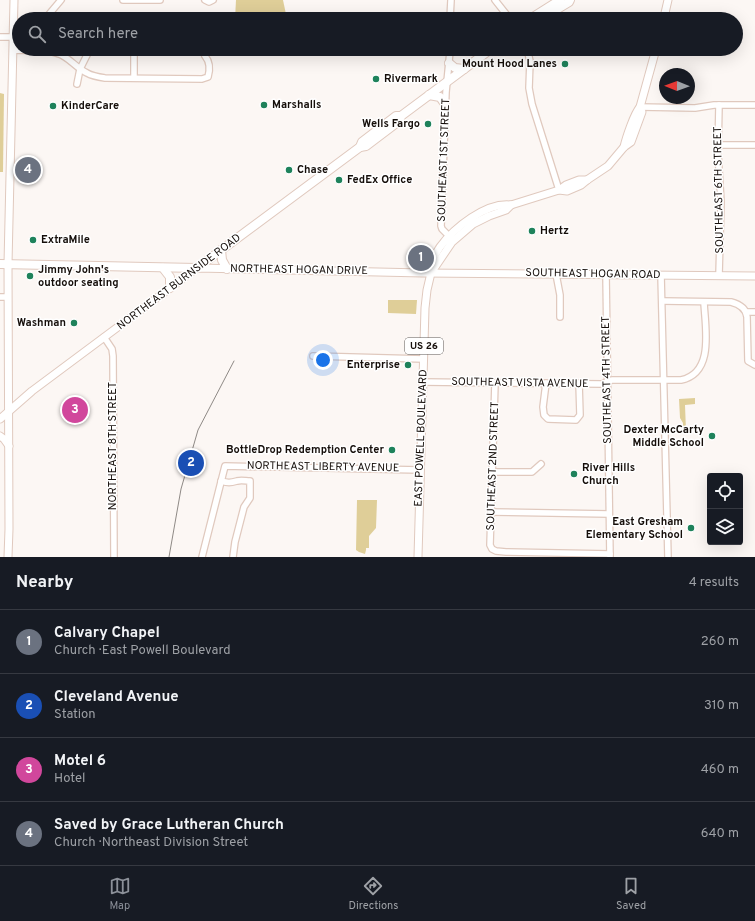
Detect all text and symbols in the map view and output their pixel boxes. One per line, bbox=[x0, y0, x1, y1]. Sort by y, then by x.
search box bbox=[12, 12, 743, 56]
icon: search bbox=[26, 23, 48, 45]
text: Search here bbox=[58, 25, 138, 44]
place label: Mount Hood Lanes bbox=[462, 57, 557, 71]
marker: Mount Hood Lanes bbox=[560, 59, 570, 69]
north arrow bbox=[659, 68, 695, 104]
place label: Rivermark bbox=[384, 72, 438, 86]
marker: Rivermark bbox=[371, 74, 381, 84]
place label: Marshalls bbox=[272, 98, 321, 112]
street label: SOUTHEAST 1ST STREET bbox=[435, 98, 453, 222]
place label: KinderCare bbox=[61, 99, 119, 113]
marker: Marshalls bbox=[259, 100, 269, 110]
marker: KinderCare bbox=[48, 101, 58, 111]
place label: Wells Fargo bbox=[362, 117, 420, 131]
marker: Wells Fargo bbox=[423, 119, 433, 129]
street label: SOUTHEAST 6TH STREET bbox=[711, 126, 727, 254]
pin: 4 bbox=[15, 155, 41, 185]
place label: Chase bbox=[297, 163, 328, 177]
marker: Chase bbox=[284, 165, 294, 175]
place label: FedEx Office bbox=[347, 173, 412, 187]
marker: FedEx Office bbox=[334, 175, 344, 185]
place label: Hertz bbox=[540, 224, 569, 238]
marker: Hertz bbox=[527, 226, 537, 236]
street label: NORTHEAST BURNSIDE ROAD bbox=[114, 231, 244, 333]
place label: ExtraMile bbox=[41, 233, 90, 247]
marker: ExtraMile bbox=[28, 235, 38, 245]
pin: 1 bbox=[408, 243, 434, 273]
street label: NORTHEAST HOGAN DRIVE bbox=[230, 262, 368, 278]
place label: Jimmy John's outdoor seating bbox=[38, 263, 119, 290]
street label: SOUTHEAST HOGAN ROAD bbox=[525, 266, 661, 282]
marker: Jimmy John's outdoor seating bbox=[25, 271, 35, 281]
place label: Washman bbox=[17, 316, 66, 330]
street label: SOUTHEAST 4TH STREET bbox=[599, 316, 615, 444]
marker: Washman bbox=[69, 318, 79, 328]
road number: US 26 bbox=[405, 338, 443, 354]
your location bbox=[313, 350, 333, 370]
place label: Enterprise bbox=[347, 358, 400, 372]
marker: Enterprise bbox=[403, 360, 413, 370]
street label: EAST POWELL BOULEVARD bbox=[412, 369, 430, 507]
street label: SOUTHEAST VISTA AVENUE bbox=[451, 375, 589, 391]
street label: NORTHEAST 8TH STREET bbox=[106, 382, 120, 510]
pin: 3 bbox=[62, 395, 88, 425]
street label: SOUTHEAST 2ND STREET bbox=[484, 401, 502, 531]
place label: Dexter McCarty Middle School bbox=[624, 423, 704, 450]
marker: Dexter McCarty Middle School bbox=[707, 431, 717, 441]
place label: BottleDrop Redemption Center bbox=[226, 443, 384, 457]
marker: BottleDrop Redemption Center bbox=[387, 445, 397, 455]
pin: 2 bbox=[178, 448, 204, 478]
street label: NORTHEAST LIBERTY AVENUE bbox=[247, 459, 399, 475]
place label: River Hills Church bbox=[582, 461, 635, 488]
marker: River Hills Church bbox=[569, 469, 579, 479]
map controls bbox=[707, 473, 743, 545]
button: locate bbox=[707, 473, 743, 509]
button: layers bbox=[707, 509, 743, 545]
place label: East Gresham Elementary School bbox=[586, 515, 683, 542]
marker: East Gresham Elementary School bbox=[686, 523, 696, 533]
text: Nearby bbox=[16, 572, 73, 594]
text: 4 results bbox=[689, 575, 739, 591]
text: Calvary Chapel bbox=[54, 624, 160, 643]
text: 1 bbox=[26, 634, 32, 650]
text: 260 m bbox=[701, 634, 739, 650]
text: Church · East Powell Boulevard bbox=[54, 643, 230, 659]
text: Cleveland Avenue bbox=[54, 688, 179, 707]
text: 2 bbox=[25, 698, 33, 714]
text: 310 m bbox=[704, 698, 739, 714]
text: Station bbox=[54, 707, 96, 723]
text: Motel 6 bbox=[54, 752, 106, 771]
text: 3 bbox=[25, 762, 33, 778]
text: 460 m bbox=[701, 762, 739, 778]
text: Hotel bbox=[54, 771, 85, 787]
text: Saved by Grace Lutheran Church bbox=[54, 816, 284, 835]
text: 4 bbox=[25, 826, 33, 842]
text: 640 m bbox=[701, 826, 739, 842]
text: Church · Northeast Division Street bbox=[54, 835, 248, 851]
tab: Map bbox=[109, 875, 131, 913]
tab: Directions bbox=[348, 875, 398, 913]
tab: Saved bbox=[616, 875, 646, 913]

